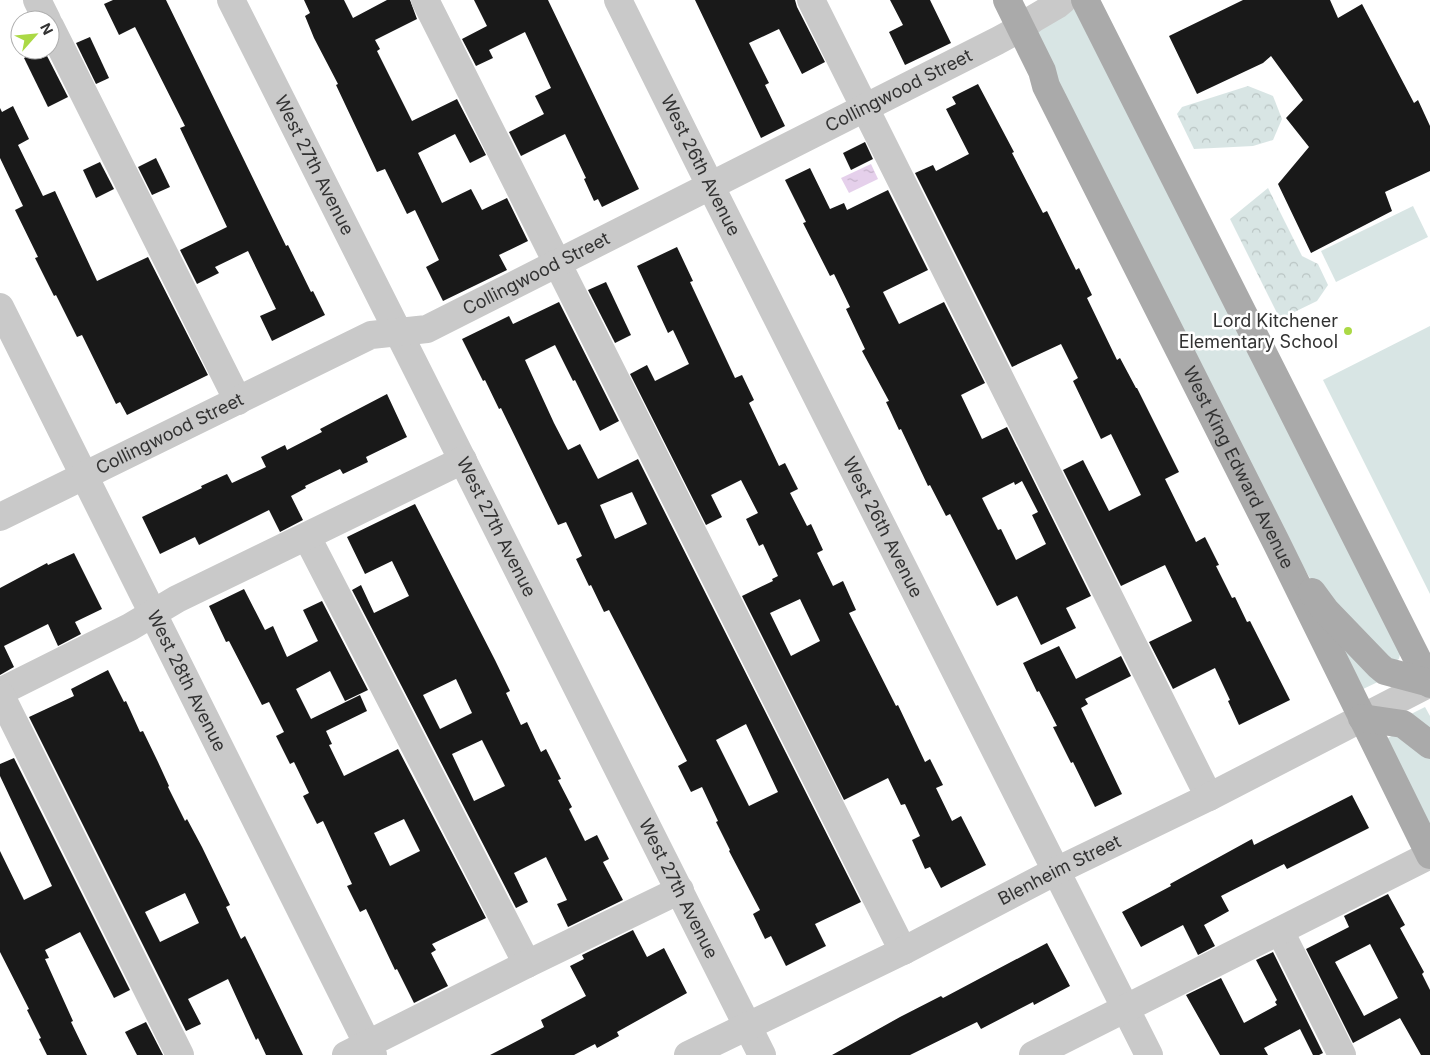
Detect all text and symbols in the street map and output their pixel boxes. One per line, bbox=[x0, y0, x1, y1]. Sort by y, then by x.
north arrow bbox=[10, 10, 60, 60]
text: N bbox=[37, 20, 57, 37]
street label: Collingwood Street bbox=[822, 44, 975, 136]
street label: West 26th Avenue bbox=[657, 91, 745, 239]
street label: West 27th Avenue bbox=[271, 92, 359, 238]
street label: Collingwood Street bbox=[459, 227, 613, 319]
place label: Lord Kitchener Elementary School bbox=[1179, 310, 1338, 352]
marker: Lord Kitchener Elementary School bbox=[1342, 325, 1354, 337]
street label: West King Edward Avenue bbox=[1179, 363, 1298, 572]
street label: Collingwood Street bbox=[92, 388, 247, 478]
street label: West 27th Avenue bbox=[453, 453, 541, 600]
street label: West 26th Avenue bbox=[839, 453, 927, 601]
street label: West 28th Avenue bbox=[143, 607, 231, 755]
street label: West 27th Avenue bbox=[635, 815, 723, 962]
street label: Blenheim Street bbox=[994, 830, 1124, 909]

